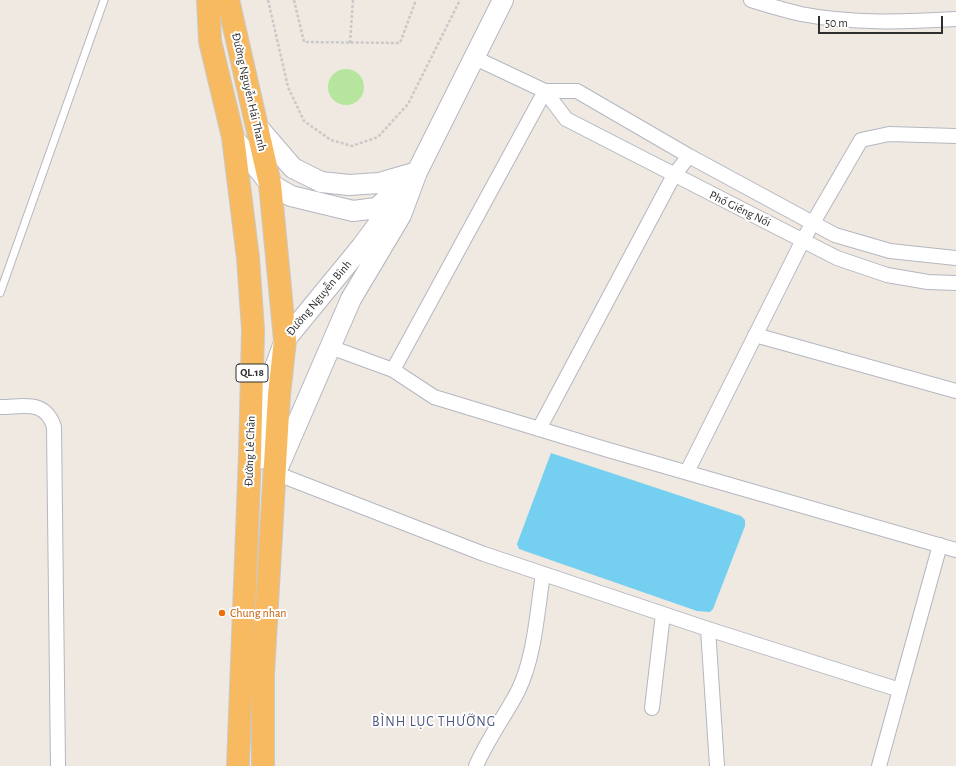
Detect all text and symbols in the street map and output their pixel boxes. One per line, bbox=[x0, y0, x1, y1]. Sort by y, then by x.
scale bar bbox=[820, 8, 945, 34]
text: 50 m bbox=[825, 17, 848, 29]
street label: Đường Nguyễn Hải Thanh bbox=[228, 31, 270, 153]
street label: Phố Giếng Nối bbox=[707, 188, 773, 230]
street label: Đường Nguyễn Bình bbox=[283, 257, 355, 339]
road number: QL.18 bbox=[236, 364, 268, 382]
street label: Đường Lê Chân bbox=[242, 415, 258, 487]
place label: Chung nhan bbox=[230, 606, 287, 620]
marker: Chung nhan bbox=[217, 608, 227, 618]
district label: BÌNH LỤC THƯỠNG bbox=[372, 714, 496, 730]

